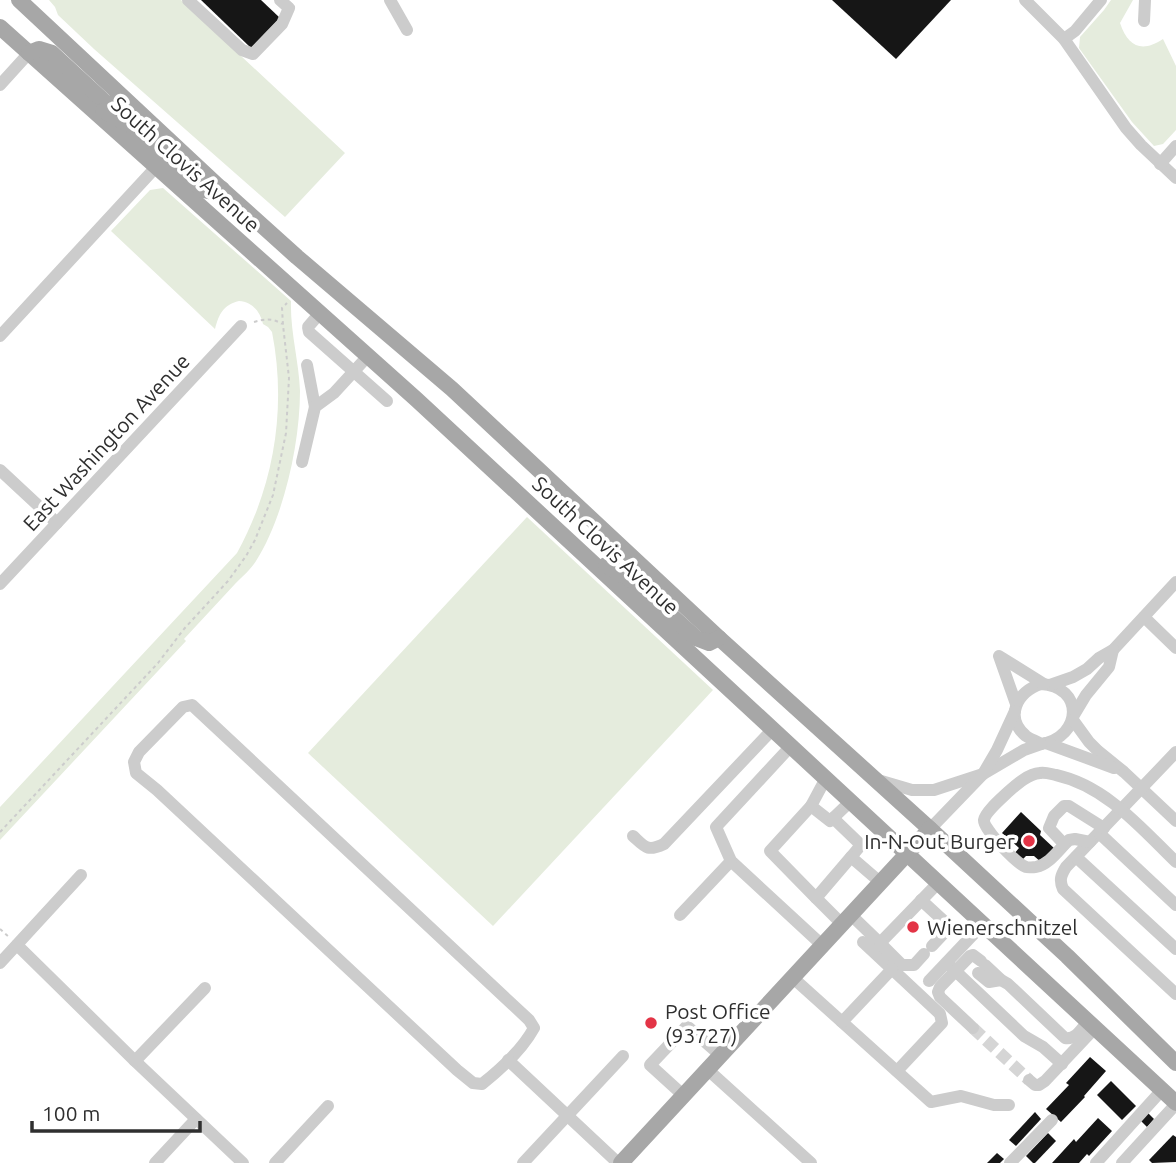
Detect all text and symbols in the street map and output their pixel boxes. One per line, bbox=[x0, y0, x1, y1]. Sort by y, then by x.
street label: South Clovis Avenue bbox=[107, 91, 265, 237]
street label: East Washington Avenue bbox=[18, 349, 194, 535]
street label: South Clovis Avenue bbox=[528, 471, 684, 619]
place label: In-N-Out Burger bbox=[864, 829, 1015, 853]
marker: In-N-Out Burger bbox=[1021, 833, 1037, 849]
place label: Wienerschnitzel bbox=[927, 915, 1078, 939]
marker: Wienerschnitzel bbox=[905, 919, 921, 935]
place label: Post Office (93727) bbox=[665, 999, 770, 1047]
marker: Post Office (93727) bbox=[643, 1015, 659, 1031]
scale bar bbox=[32, 1090, 200, 1134]
text: 100 m bbox=[42, 1101, 100, 1125]

